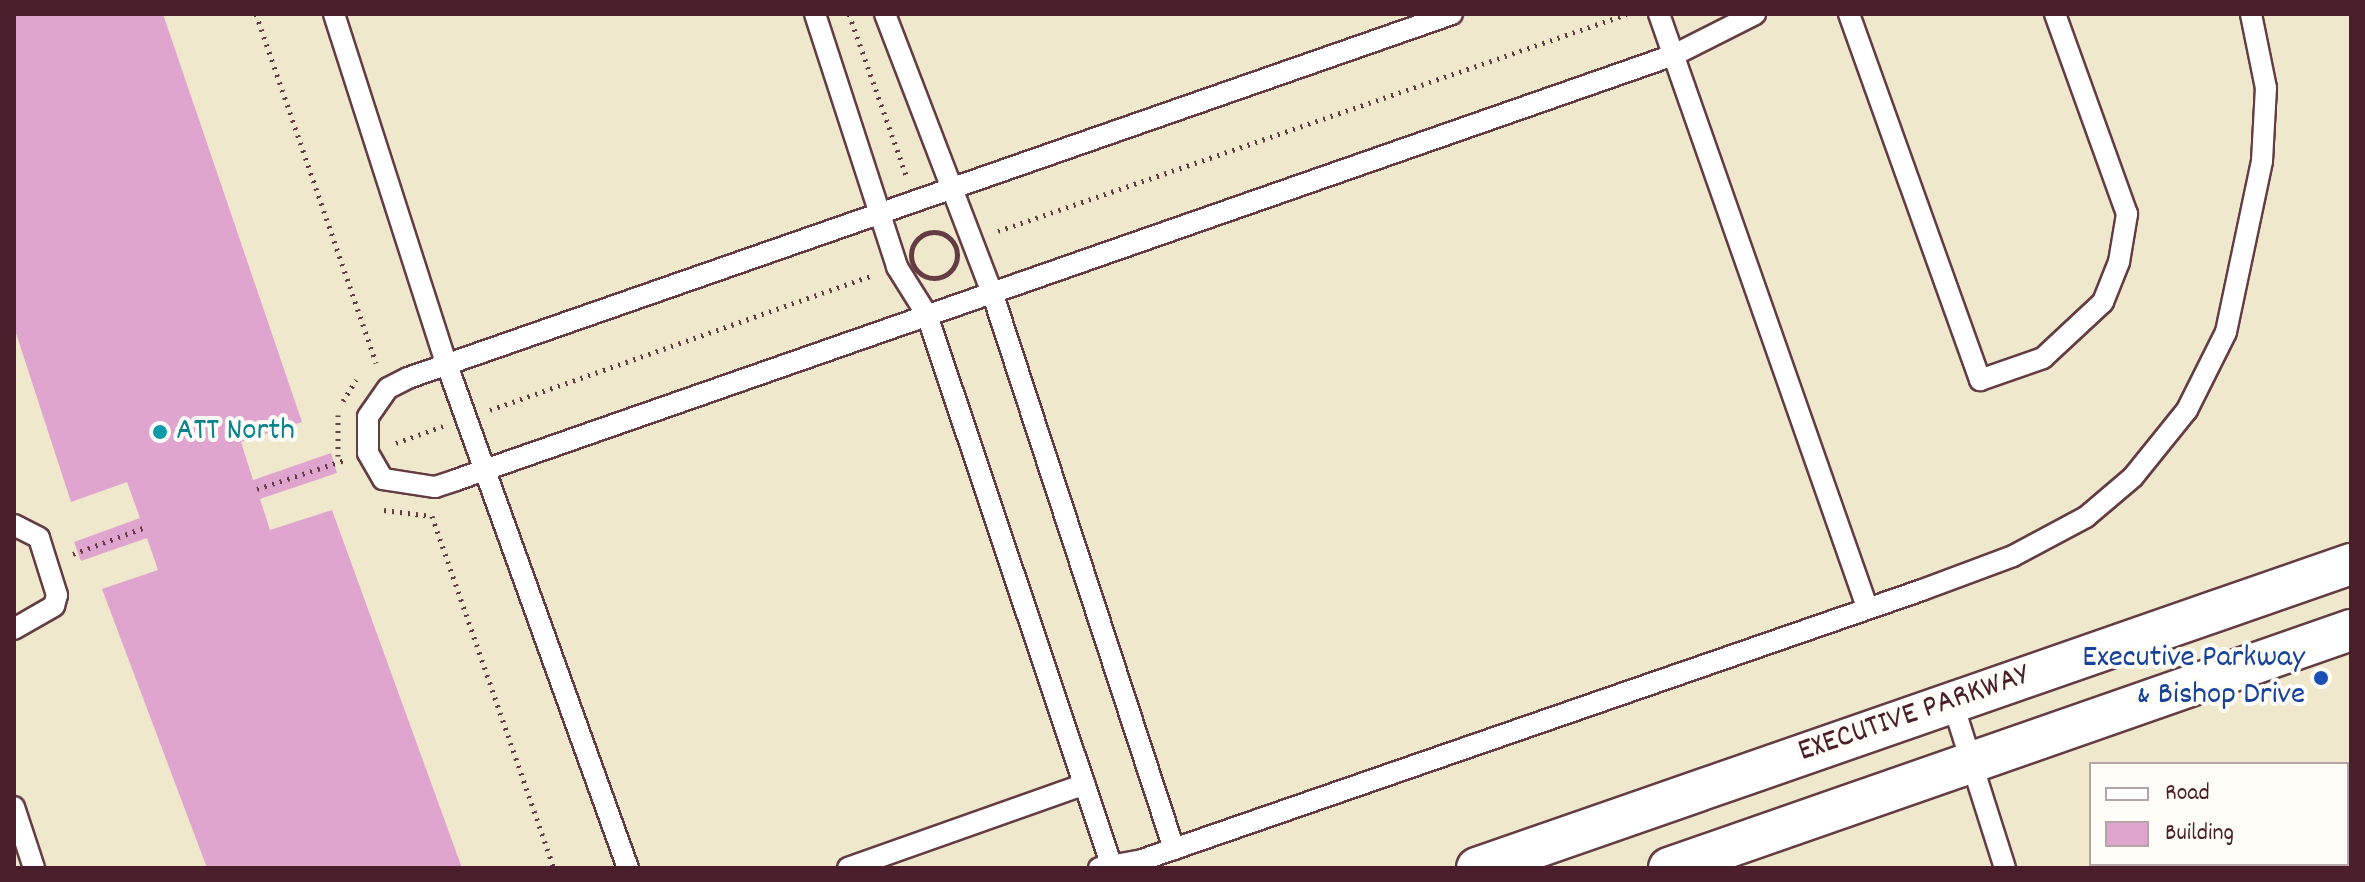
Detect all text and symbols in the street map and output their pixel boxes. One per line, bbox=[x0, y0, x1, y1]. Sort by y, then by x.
place label: ATT North bbox=[176, 413, 295, 451]
marker: ATT North bbox=[151, 423, 169, 441]
place label: Executive Parkway & Bishop Drive bbox=[2082, 641, 2305, 716]
street label: EXECUTIVE PARKWAY bbox=[1794, 658, 2034, 772]
marker: Executive Parkway & Bishop Drive bbox=[2312, 669, 2330, 687]
legend bbox=[2089, 762, 2349, 866]
text: Road bbox=[2165, 777, 2210, 811]
text: Building bbox=[2165, 817, 2234, 851]

